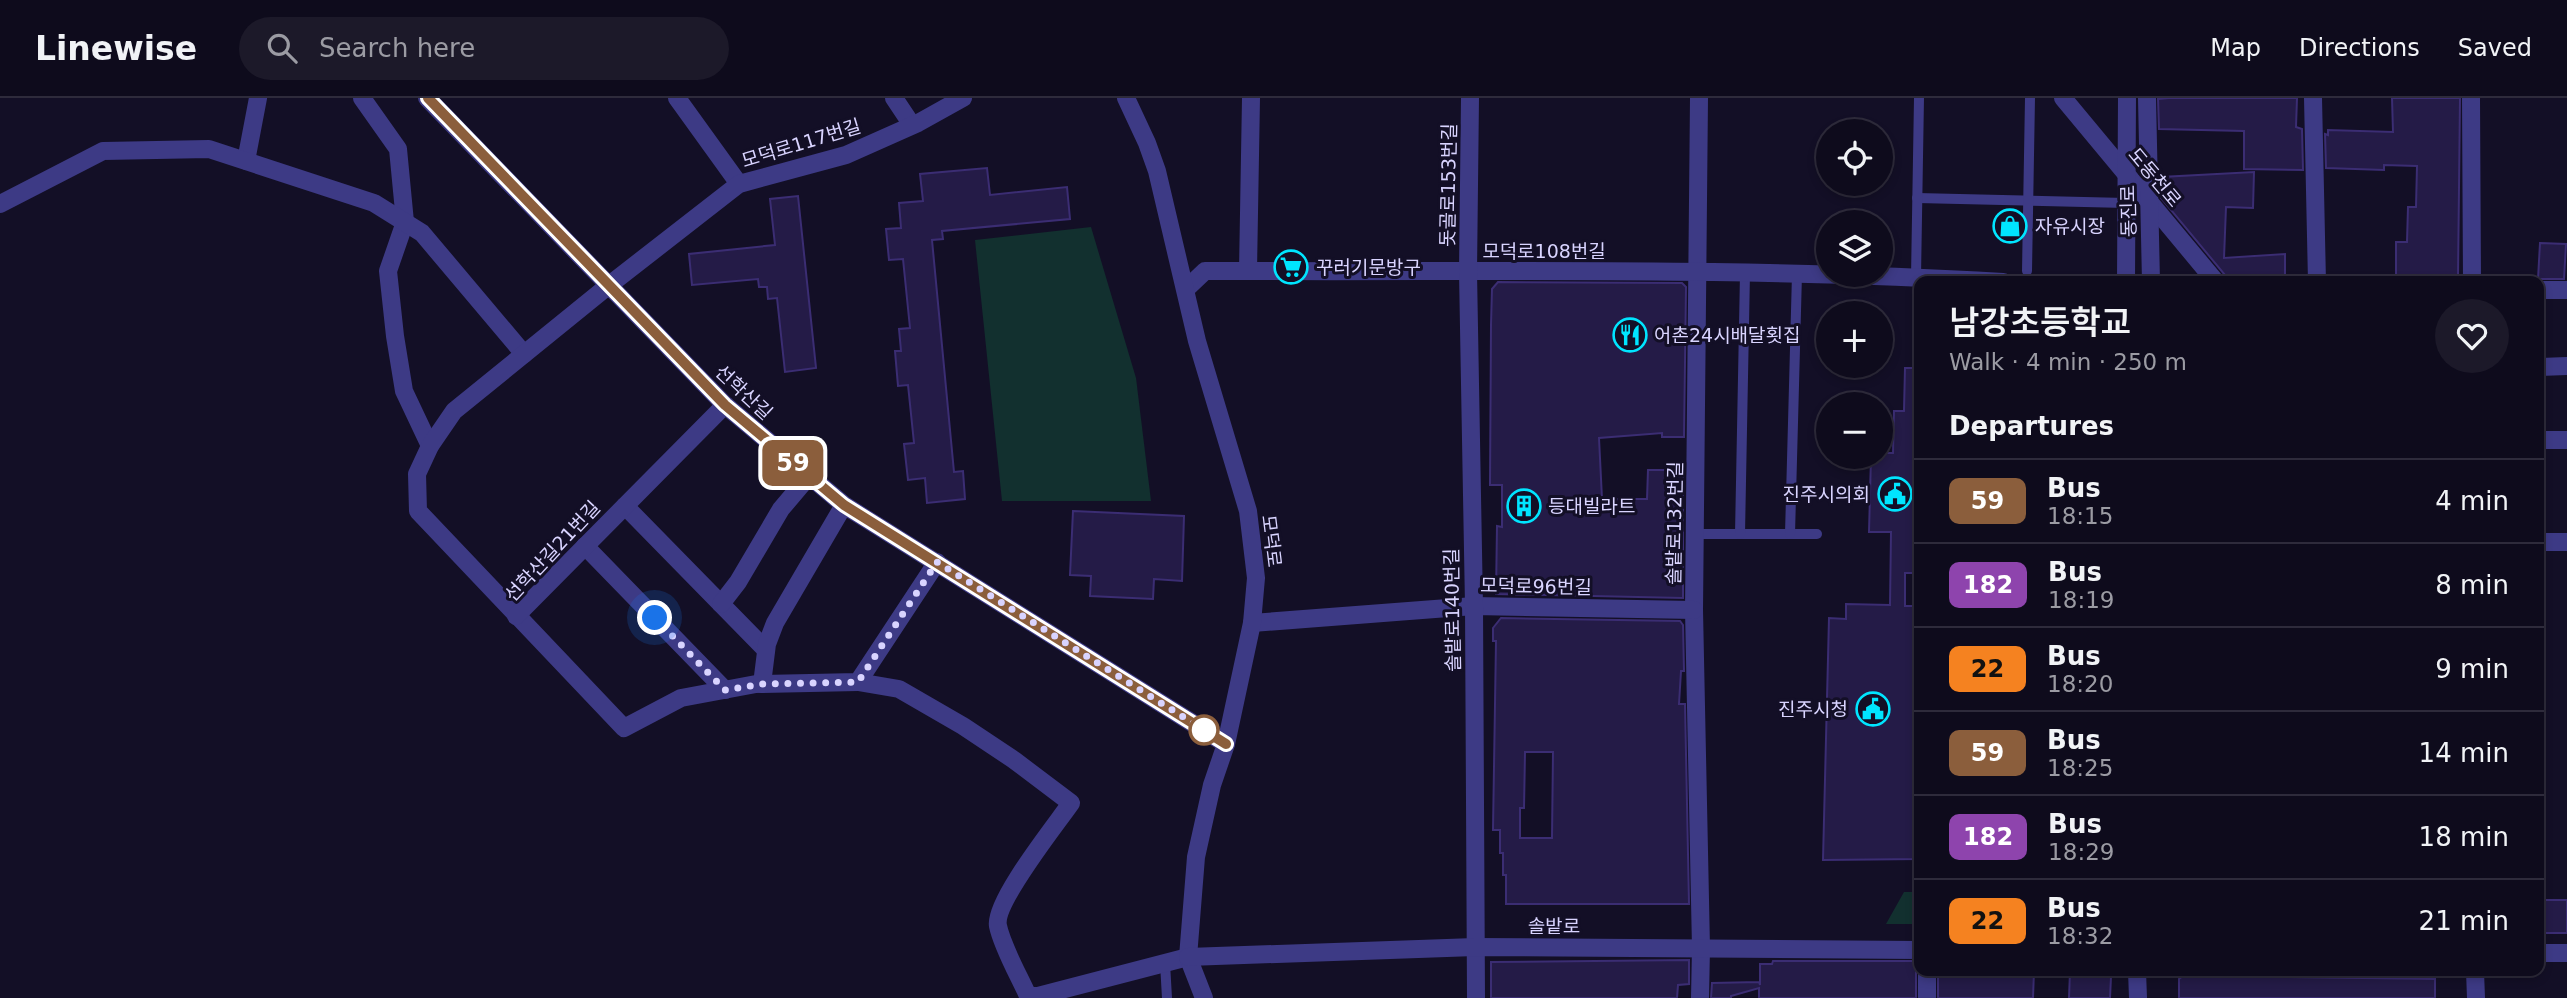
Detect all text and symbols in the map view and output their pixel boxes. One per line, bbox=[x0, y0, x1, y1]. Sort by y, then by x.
search box bbox=[239, 17, 729, 80]
text: Linewise bbox=[35, 29, 197, 68]
icon: search bbox=[263, 29, 301, 67]
text: Search here bbox=[319, 33, 475, 63]
text: Map bbox=[2210, 34, 2261, 62]
text: Directions bbox=[2299, 34, 2420, 62]
text: Saved bbox=[2458, 34, 2532, 62]
street label: 모덕로117번길 bbox=[739, 114, 863, 172]
map controls bbox=[1816, 119, 1893, 469]
button: locate bbox=[1816, 119, 1893, 196]
street label: 돗골로153번길 bbox=[1436, 123, 1460, 247]
street label: 도동천로 bbox=[2124, 143, 2186, 211]
street label: 동진로 bbox=[2117, 185, 2139, 237]
shop icon: 자유시장 bbox=[1991, 207, 2029, 245]
button: layers bbox=[1816, 210, 1893, 287]
place label: 자유시장 bbox=[2035, 215, 2105, 237]
street label: 모덕로108번길 bbox=[1482, 240, 1606, 262]
supermarket icon: 꾸러기문방구 bbox=[1272, 248, 1310, 286]
place label: 꾸러기문방구 bbox=[1316, 256, 1421, 278]
button: heart bbox=[2435, 299, 2509, 373]
button: + bbox=[1816, 301, 1893, 378]
text: 남강초등학교 bbox=[1949, 303, 2131, 342]
restaurant icon: 어촌24시배달횟집 bbox=[1611, 316, 1649, 354]
place label: 어촌24시배달횟집 bbox=[1654, 324, 1801, 346]
text: Walk · 4 min · 250 m bbox=[1949, 349, 2187, 375]
street label: 선학산길 bbox=[711, 360, 777, 424]
button: − bbox=[1816, 392, 1893, 469]
text: Departures bbox=[1949, 411, 2114, 441]
line badge: 59 bbox=[762, 440, 824, 486]
text: 59 bbox=[776, 449, 810, 477]
street label: 솔밭로132번길 bbox=[1662, 461, 1686, 585]
text: Bus bbox=[2047, 473, 2101, 503]
public building icon: 진주시의회 bbox=[1876, 475, 1914, 513]
place label: 진주시의회 bbox=[1783, 483, 1870, 505]
text: 4 min bbox=[2435, 486, 2509, 516]
building icon: 등대빌라트 bbox=[1505, 487, 1543, 525]
text: 59 bbox=[1971, 487, 2004, 515]
place label: 등대빌라트 bbox=[1548, 495, 1635, 517]
street label: 선학산길21번길 bbox=[500, 496, 604, 606]
text: 18:15 bbox=[2047, 503, 2113, 529]
street label: 모덕로 bbox=[1258, 514, 1286, 568]
street label: 솔밭로140번길 bbox=[1440, 548, 1464, 672]
text: Bus bbox=[2048, 557, 2102, 587]
text: 8 min bbox=[2435, 570, 2509, 600]
text: 182 bbox=[1963, 571, 2013, 599]
street label: 모덕로96번길 bbox=[1480, 574, 1592, 598]
text: 18:19 bbox=[2048, 587, 2114, 613]
your location bbox=[637, 600, 672, 635]
text: Bus bbox=[2047, 641, 2101, 671]
text: 9 min bbox=[2435, 654, 2509, 684]
text: 22 bbox=[1971, 655, 2004, 683]
text: 18:20 bbox=[2047, 671, 2113, 697]
public building icon: 진주시청 bbox=[1854, 690, 1892, 728]
place label: 진주시청 bbox=[1778, 698, 1848, 720]
unlabelled marker bbox=[1189, 715, 1219, 745]
text: Bus bbox=[2047, 725, 2101, 755]
text: 14 min bbox=[2419, 738, 2509, 768]
text: 59 bbox=[1971, 739, 2004, 767]
text: 18:25 bbox=[2047, 755, 2113, 781]
text: Bus bbox=[2048, 809, 2102, 839]
text: 18 min bbox=[2419, 822, 2509, 852]
text: 182 bbox=[1963, 823, 2013, 851]
text: 18:29 bbox=[2048, 839, 2114, 865]
text: Bus bbox=[2047, 893, 2101, 923]
text: 21 min bbox=[2419, 906, 2509, 936]
text: 22 bbox=[1971, 907, 2004, 935]
street label: 솔밭로 bbox=[1528, 915, 1580, 937]
text: 18:32 bbox=[2047, 923, 2113, 949]

